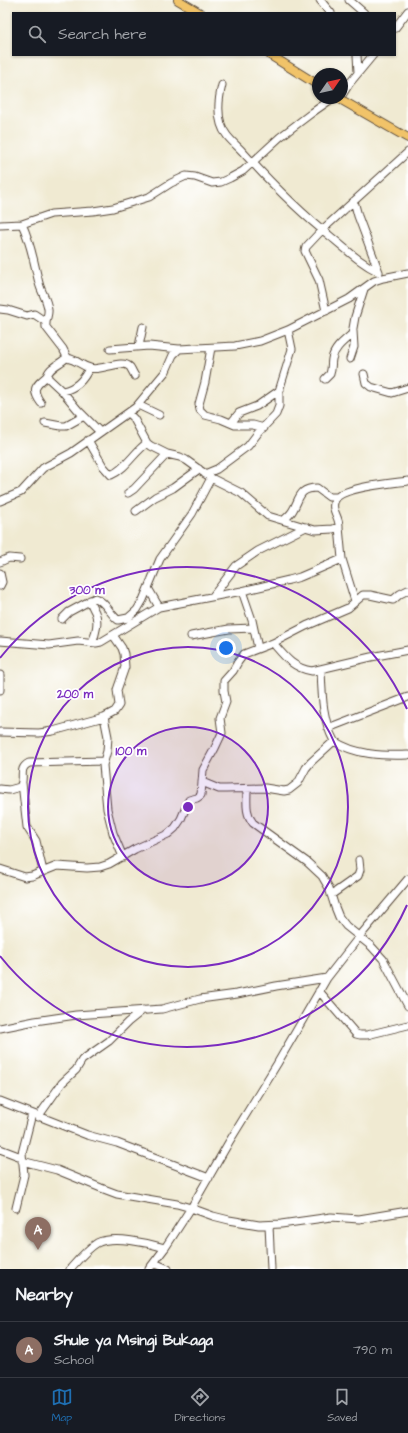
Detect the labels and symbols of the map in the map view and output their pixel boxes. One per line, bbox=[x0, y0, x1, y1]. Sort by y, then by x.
north arrow bbox=[312, 68, 348, 104]
text: 300 m bbox=[68, 582, 105, 599]
your location bbox=[216, 638, 236, 658]
text: 200 m bbox=[56, 686, 94, 703]
text: 100 m bbox=[116, 743, 147, 760]
centre of rings bbox=[181, 800, 195, 814]
pin: A bbox=[25, 1217, 51, 1250]

